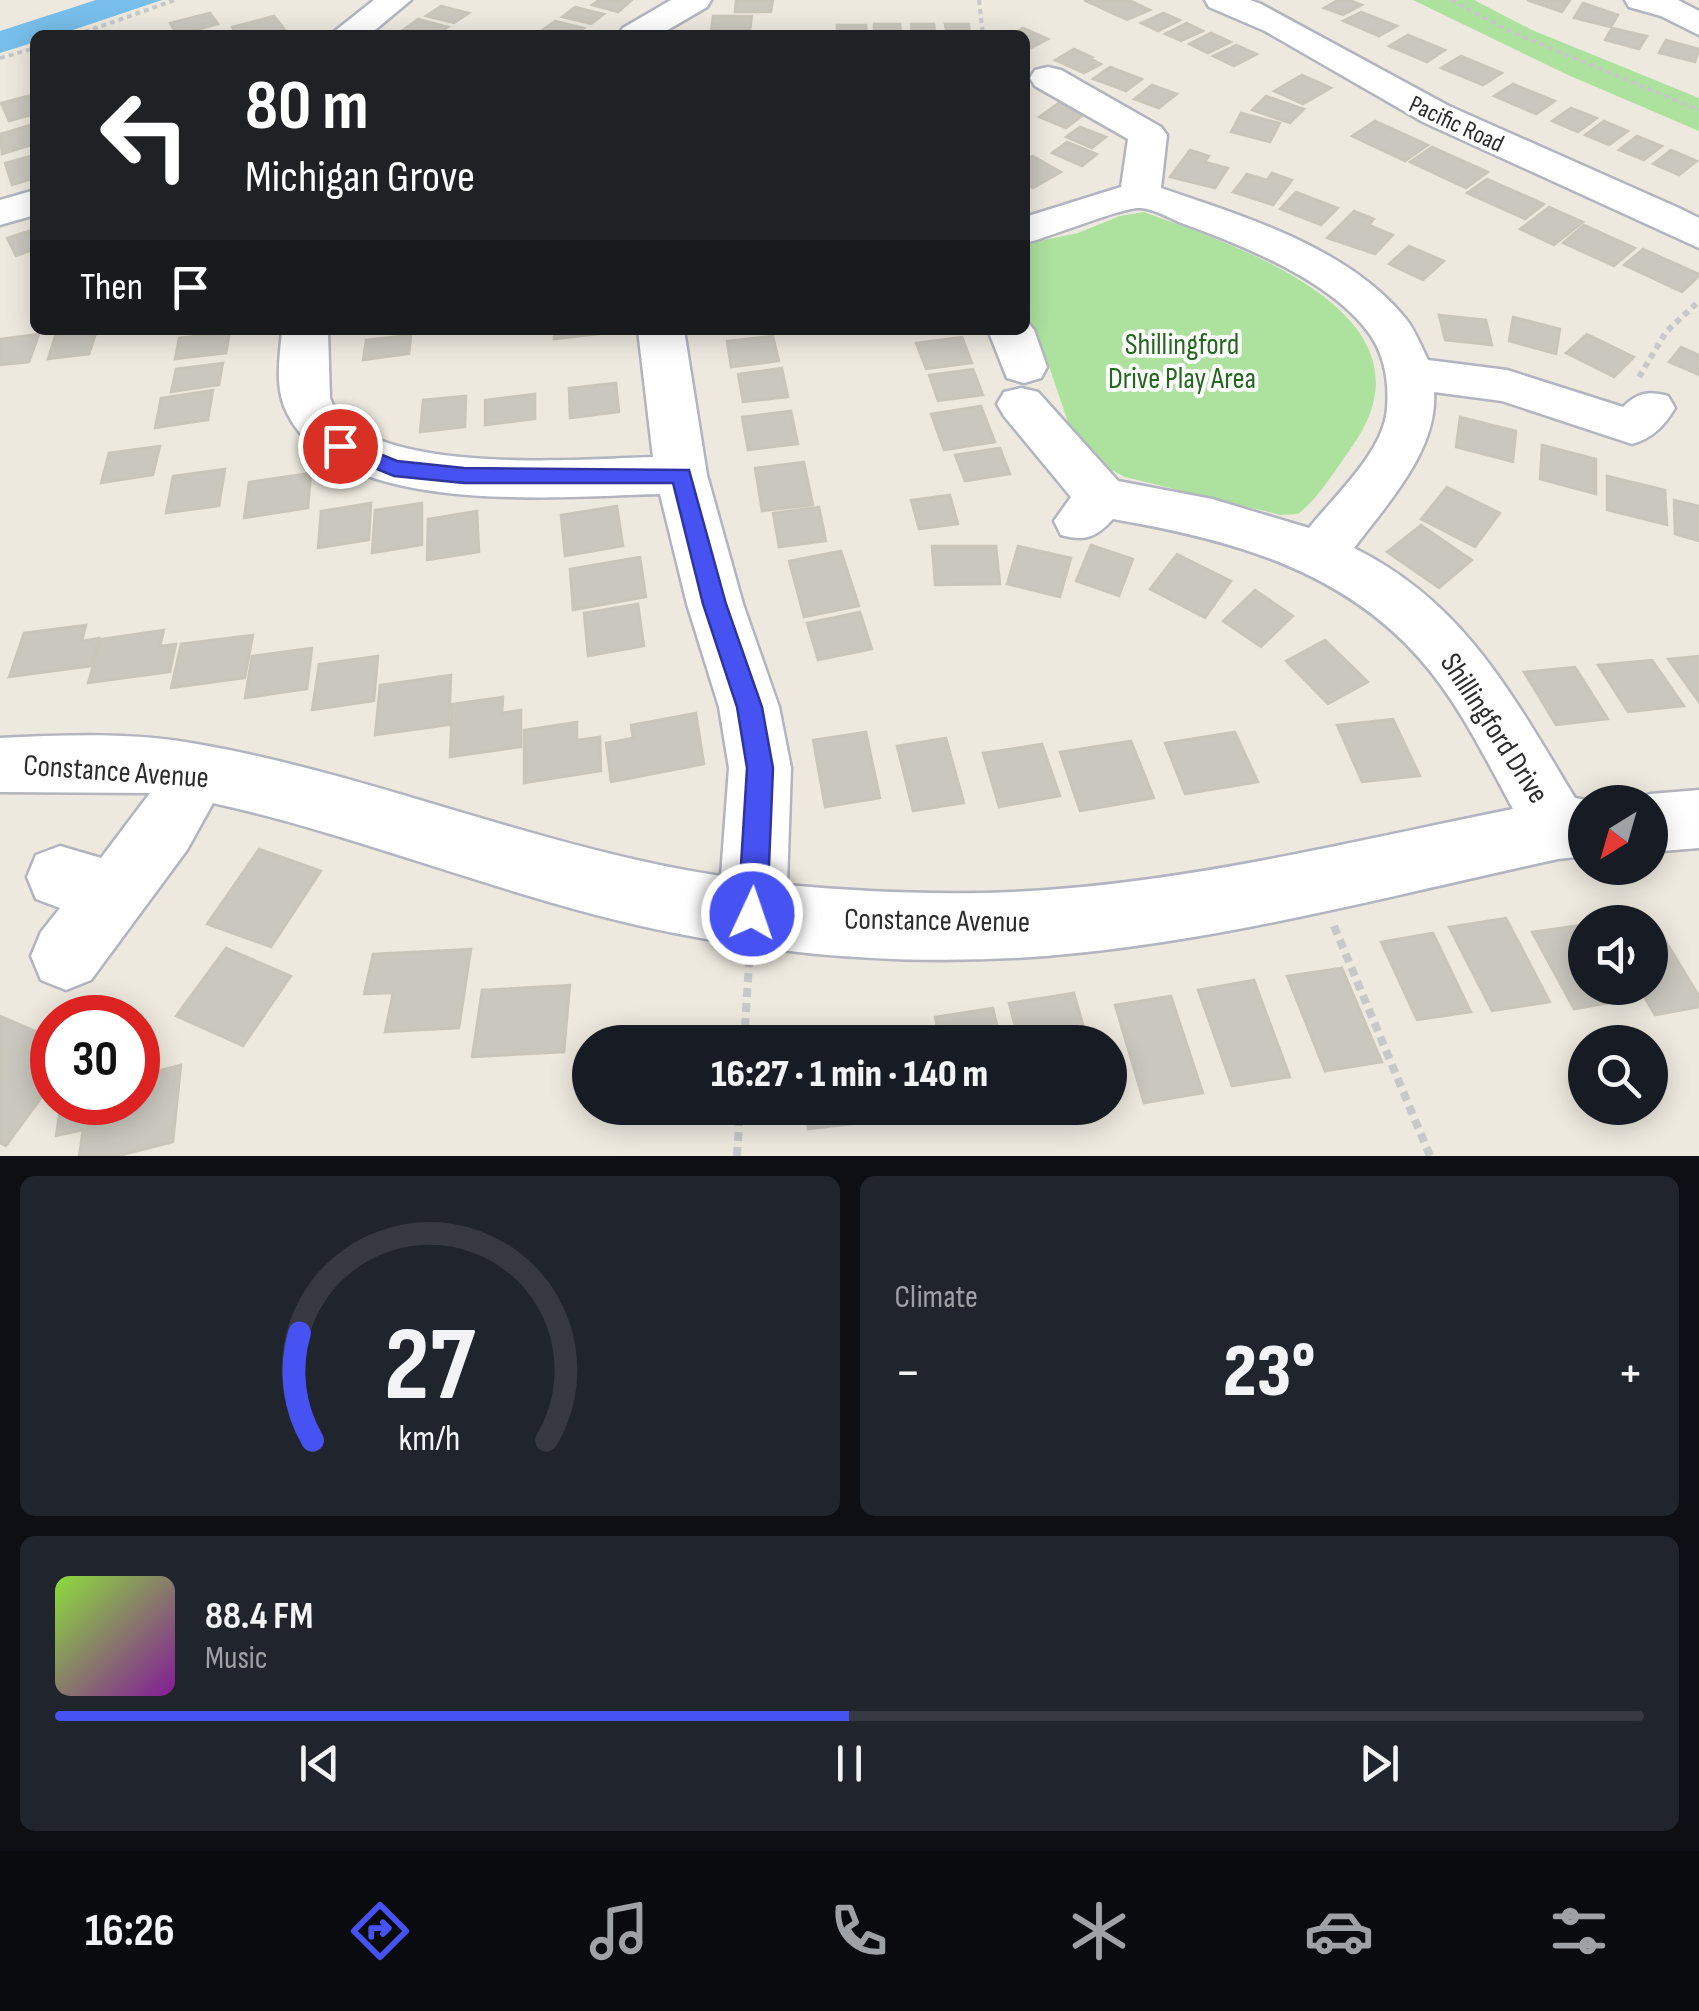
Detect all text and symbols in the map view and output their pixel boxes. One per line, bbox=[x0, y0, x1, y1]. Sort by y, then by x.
text: 80 m bbox=[245, 65, 369, 149]
icon: left bbox=[80, 70, 210, 200]
street label: Pacific Road bbox=[1404, 89, 1509, 160]
text: Michigan Grove bbox=[245, 150, 475, 205]
icon: arrive bbox=[163, 260, 218, 315]
text: Then bbox=[80, 265, 143, 310]
park label: Shillingford Drive Play Area bbox=[1108, 327, 1256, 397]
pin bbox=[298, 404, 383, 489]
icon: arrive bbox=[313, 419, 368, 474]
street label: Shillingford Drive bbox=[1432, 647, 1556, 810]
street label: Constance Avenue bbox=[22, 748, 210, 796]
north arrow bbox=[1568, 785, 1668, 885]
map controls bbox=[1568, 785, 1668, 1125]
position arrow bbox=[700, 862, 804, 966]
street label: Constance Avenue bbox=[844, 901, 1030, 941]
button: sound bbox=[1568, 905, 1668, 1005]
speed limit sign: 30 bbox=[30, 995, 160, 1125]
button: search bbox=[1568, 1025, 1668, 1125]
text: 16:27 · 1 min · 140 m bbox=[711, 1052, 988, 1097]
text: Climate bbox=[895, 1278, 978, 1317]
text: 27 bbox=[384, 1304, 476, 1429]
text: 23° bbox=[1223, 1327, 1315, 1418]
text: − bbox=[895, 1340, 921, 1407]
text: + bbox=[1617, 1340, 1644, 1407]
text: km/h bbox=[399, 1418, 461, 1461]
text: 88.4 FM bbox=[205, 1594, 313, 1639]
text: Music bbox=[205, 1639, 268, 1678]
icon: previous bbox=[292, 1736, 347, 1791]
icon: pause bbox=[822, 1736, 877, 1791]
icon: next bbox=[1352, 1736, 1407, 1791]
icon: directions bbox=[345, 1896, 415, 1966]
icon: music bbox=[584, 1896, 654, 1966]
icon: phone bbox=[824, 1896, 894, 1966]
icon: climate bbox=[1064, 1896, 1134, 1966]
icon: car bbox=[1304, 1896, 1374, 1966]
icon: filters bbox=[1544, 1896, 1614, 1966]
text: 16:26 bbox=[85, 1904, 175, 1959]

